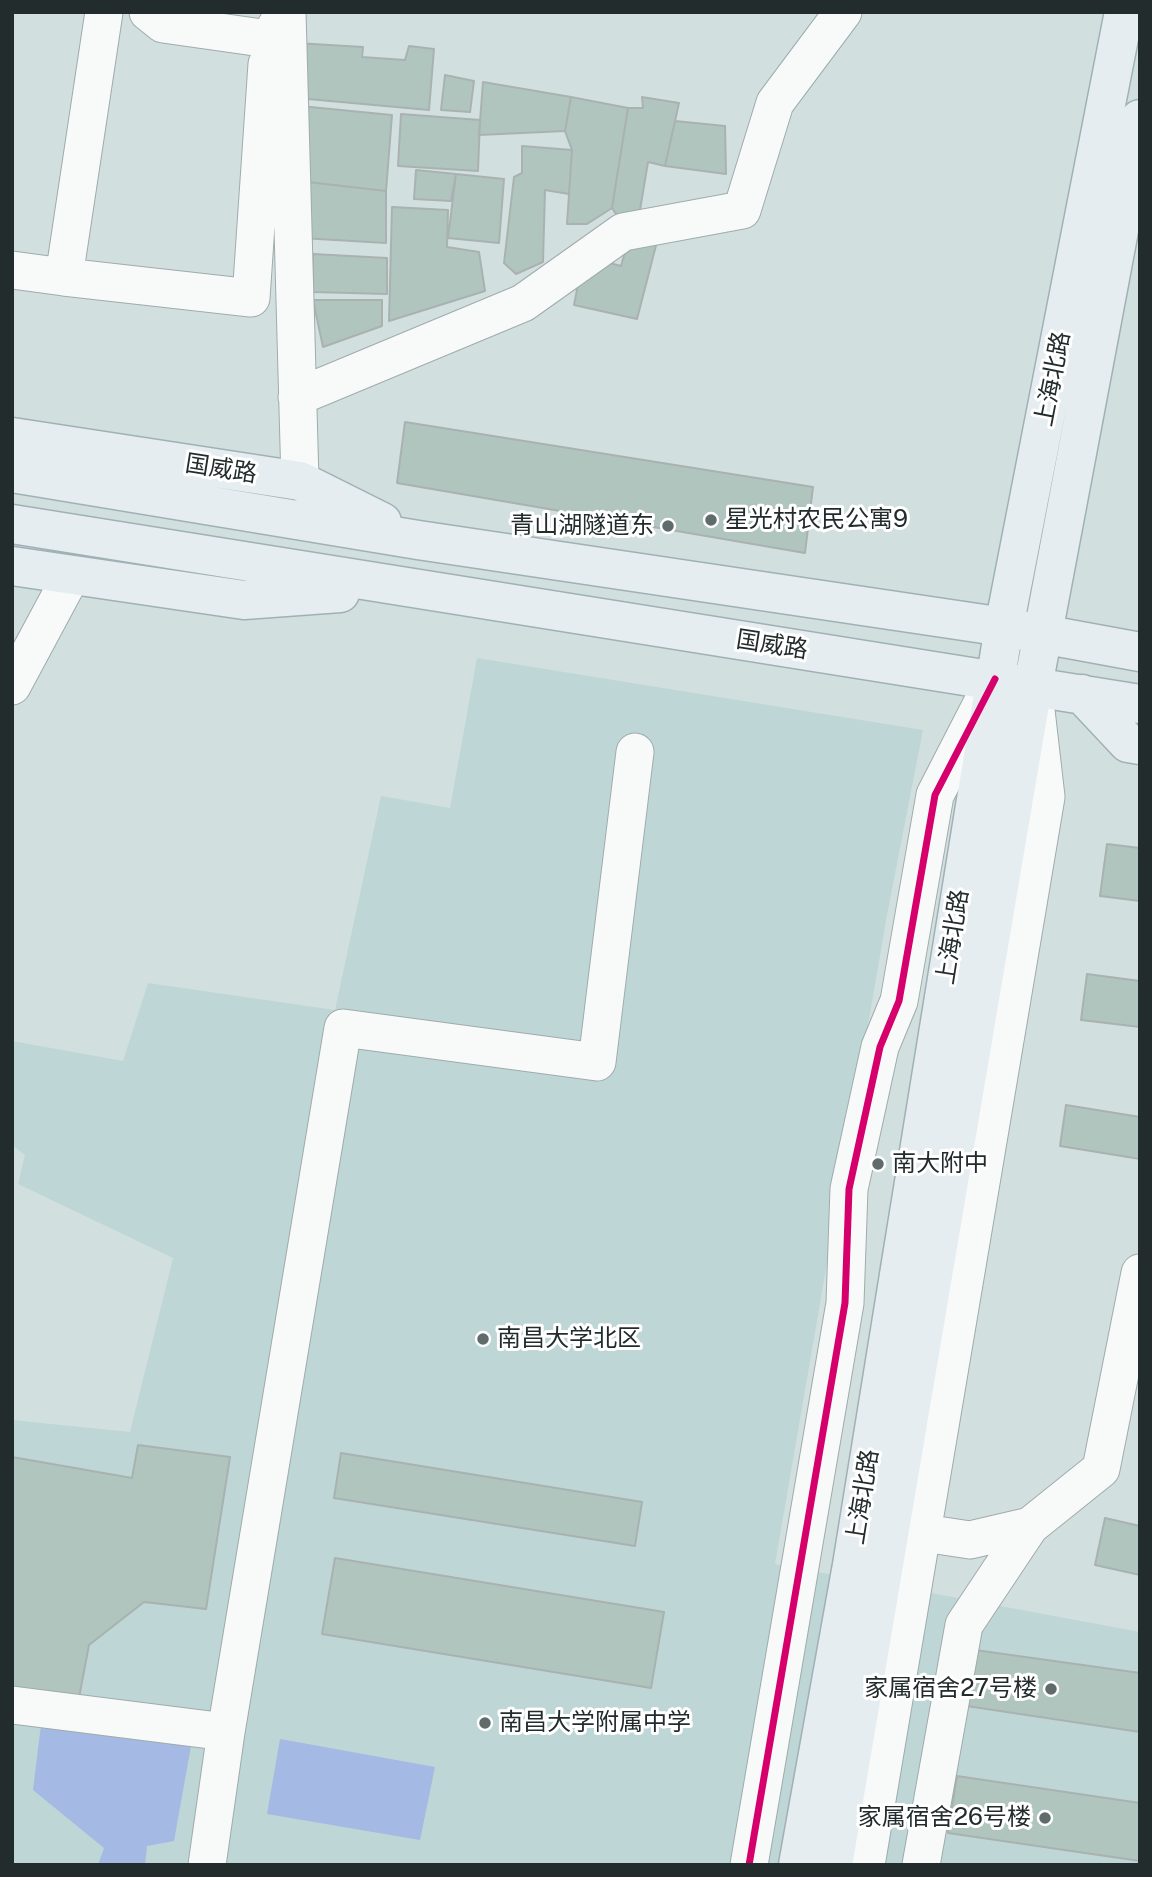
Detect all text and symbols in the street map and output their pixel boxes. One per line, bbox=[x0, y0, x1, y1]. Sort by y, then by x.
street label: 上海北路 bbox=[1030, 329, 1076, 429]
street label: 国威路 bbox=[183, 449, 259, 489]
place label: 星光村农民公寓9 bbox=[725, 506, 908, 534]
place label: 青山湖隧道东 bbox=[510, 512, 654, 540]
marker: 星光村农民公寓9 bbox=[703, 512, 719, 528]
marker: 青山湖隧道东 bbox=[660, 518, 676, 534]
street label: 国威路 bbox=[734, 625, 810, 665]
street label: 上海北路 bbox=[931, 887, 975, 987]
place label: 南大附中 bbox=[892, 1150, 988, 1178]
marker: 南大附中 bbox=[870, 1156, 886, 1172]
place label: 南昌大学北区 bbox=[497, 1325, 641, 1353]
marker: 南昌大学北区 bbox=[475, 1331, 491, 1347]
street label: 上海北路 bbox=[841, 1447, 885, 1547]
place label: 家属宿舍27号楼 bbox=[864, 1675, 1037, 1703]
marker: 家属宿舍27号楼 bbox=[1043, 1681, 1059, 1697]
place label: 南昌大学附属中学 bbox=[499, 1709, 691, 1737]
marker: 南昌大学附属中学 bbox=[477, 1715, 493, 1731]
place label: 家属宿舍26号楼 bbox=[858, 1804, 1031, 1832]
marker: 家属宿舍26号楼 bbox=[1037, 1810, 1053, 1826]

